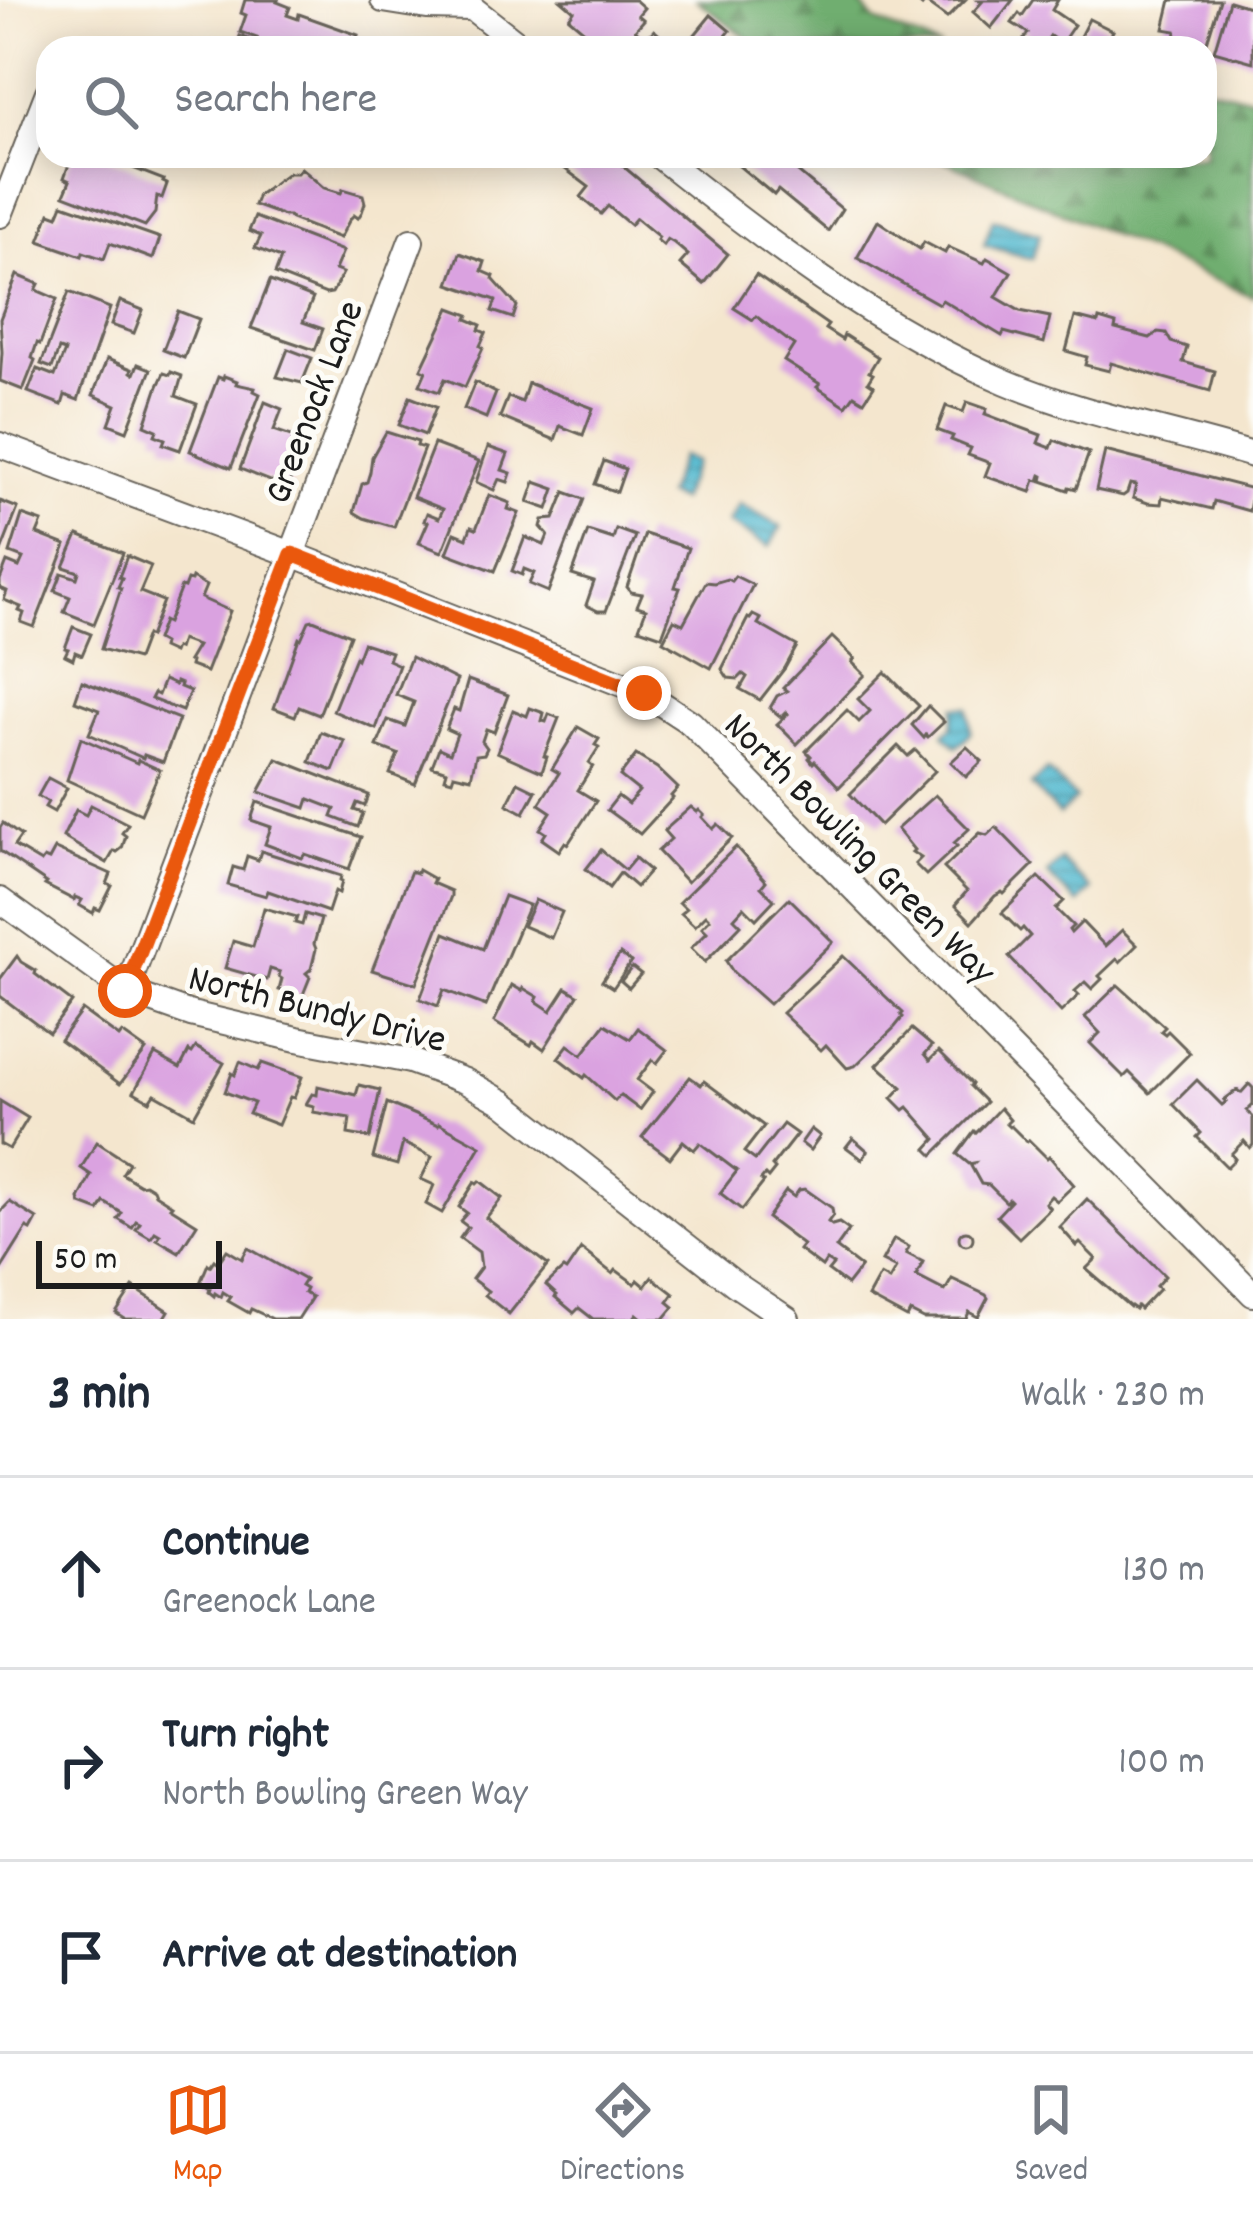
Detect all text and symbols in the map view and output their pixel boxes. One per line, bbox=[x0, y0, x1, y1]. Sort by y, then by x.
search box bbox=[36, 36, 1217, 168]
icon: search bbox=[78, 69, 144, 135]
text: Search here bbox=[174, 70, 377, 134]
street label: Greenock Lane bbox=[253, 294, 381, 513]
route end bbox=[617, 666, 671, 720]
street label: North Bowling Green Way bbox=[709, 702, 1007, 1000]
street label: North Bundy Drive bbox=[182, 954, 451, 1071]
route start bbox=[98, 964, 152, 1018]
scale bar bbox=[36, 1235, 222, 1288]
text: 50 m bbox=[54, 1238, 118, 1285]
text: 3 min bbox=[48, 1361, 150, 1433]
text: Walk · 230 m bbox=[1021, 1370, 1205, 1425]
text: Continue bbox=[162, 1513, 310, 1577]
icon: ahead bbox=[48, 1540, 114, 1606]
text: 130 m bbox=[1122, 1545, 1205, 1600]
text: Greenock Lane bbox=[162, 1577, 376, 1632]
text: Turn right bbox=[162, 1705, 329, 1769]
icon: right bbox=[48, 1732, 114, 1798]
text: 100 m bbox=[1118, 1737, 1205, 1792]
text: North Bowling Green Way bbox=[162, 1769, 528, 1824]
icon: arrive bbox=[48, 1924, 114, 1990]
text: Arrive at destination bbox=[162, 1925, 517, 1989]
tab: Map bbox=[165, 2077, 231, 2196]
tab: Directions bbox=[560, 2077, 685, 2196]
tab: Saved bbox=[1015, 2077, 1088, 2196]

